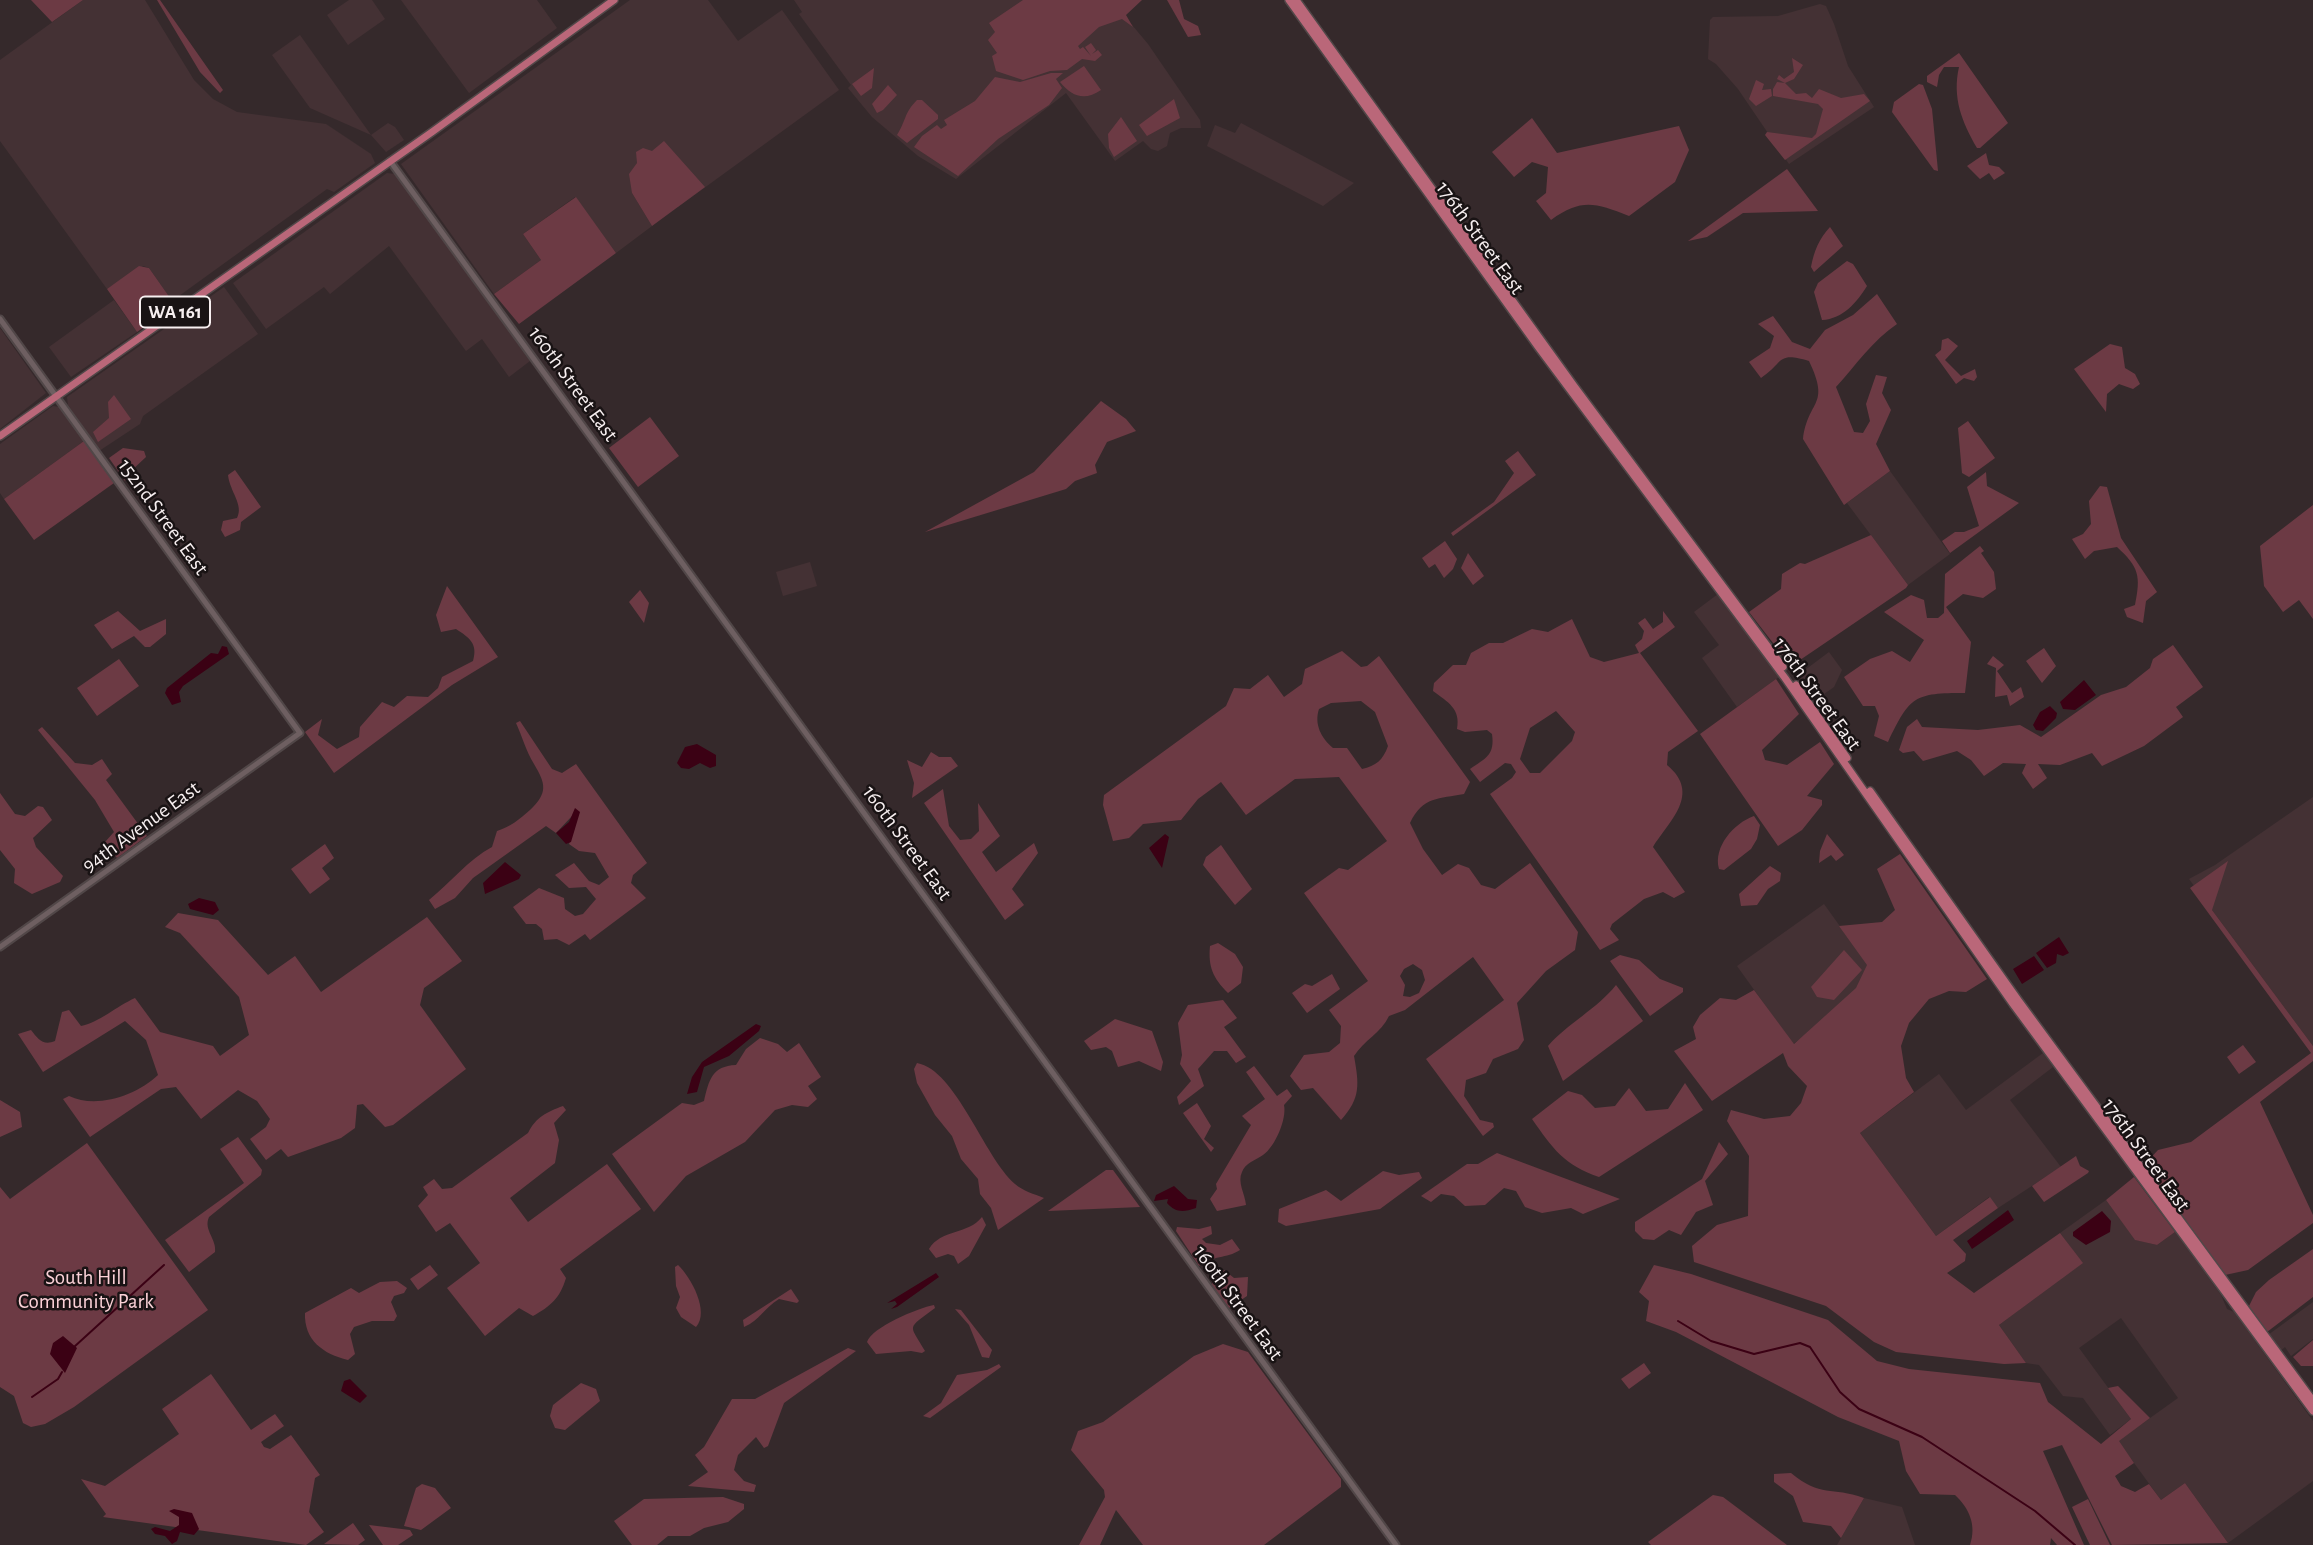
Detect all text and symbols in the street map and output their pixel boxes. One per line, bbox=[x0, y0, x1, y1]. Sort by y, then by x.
street label: 176th Street East bbox=[1431, 177, 1529, 299]
road number: WA 161 bbox=[140, 296, 210, 328]
street label: 160th Street East bbox=[523, 322, 623, 446]
street label: 152nd Street East bbox=[112, 454, 214, 580]
street label: 176th Street East bbox=[1768, 633, 1866, 755]
street label: 94th Avenue East bbox=[77, 776, 205, 878]
street label: 160th Street East bbox=[857, 781, 957, 905]
street label: 176th Street East bbox=[2097, 1094, 2195, 1216]
street label: 160th Street East bbox=[1188, 1241, 1288, 1365]
park label: South Hill Community Park bbox=[18, 1265, 154, 1315]

